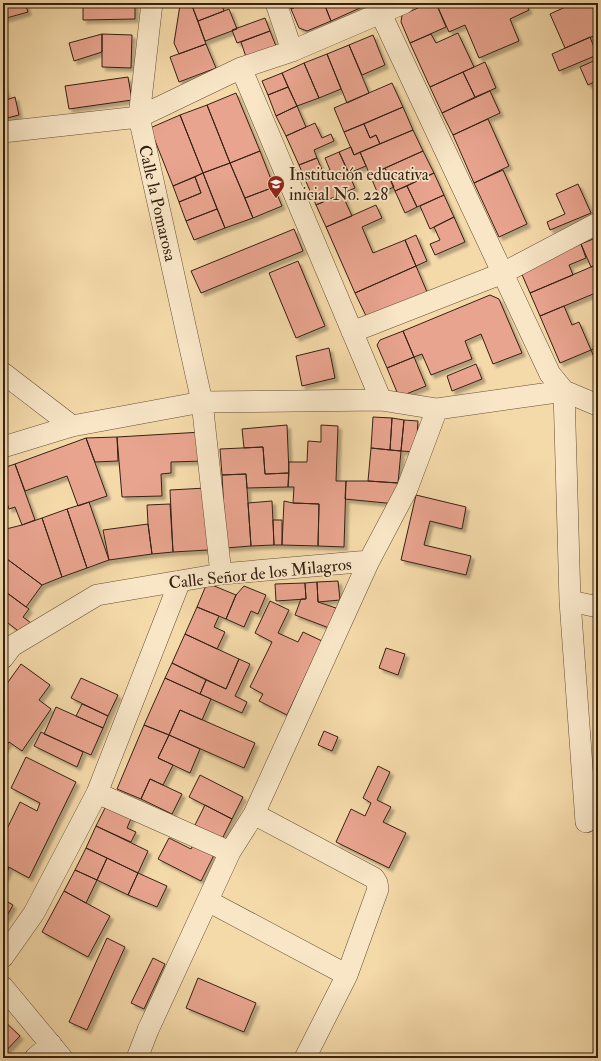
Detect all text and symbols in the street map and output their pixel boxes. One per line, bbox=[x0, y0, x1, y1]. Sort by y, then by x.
street label: Calle la Pomarosa bbox=[134, 143, 181, 264]
place label: Institución educativa inicial No. 228 bbox=[289, 164, 430, 205]
school or university icon: Institución educativa inicial No. 228 bbox=[266, 174, 286, 199]
street label: Calle Señor de los Milagros bbox=[167, 553, 353, 594]

